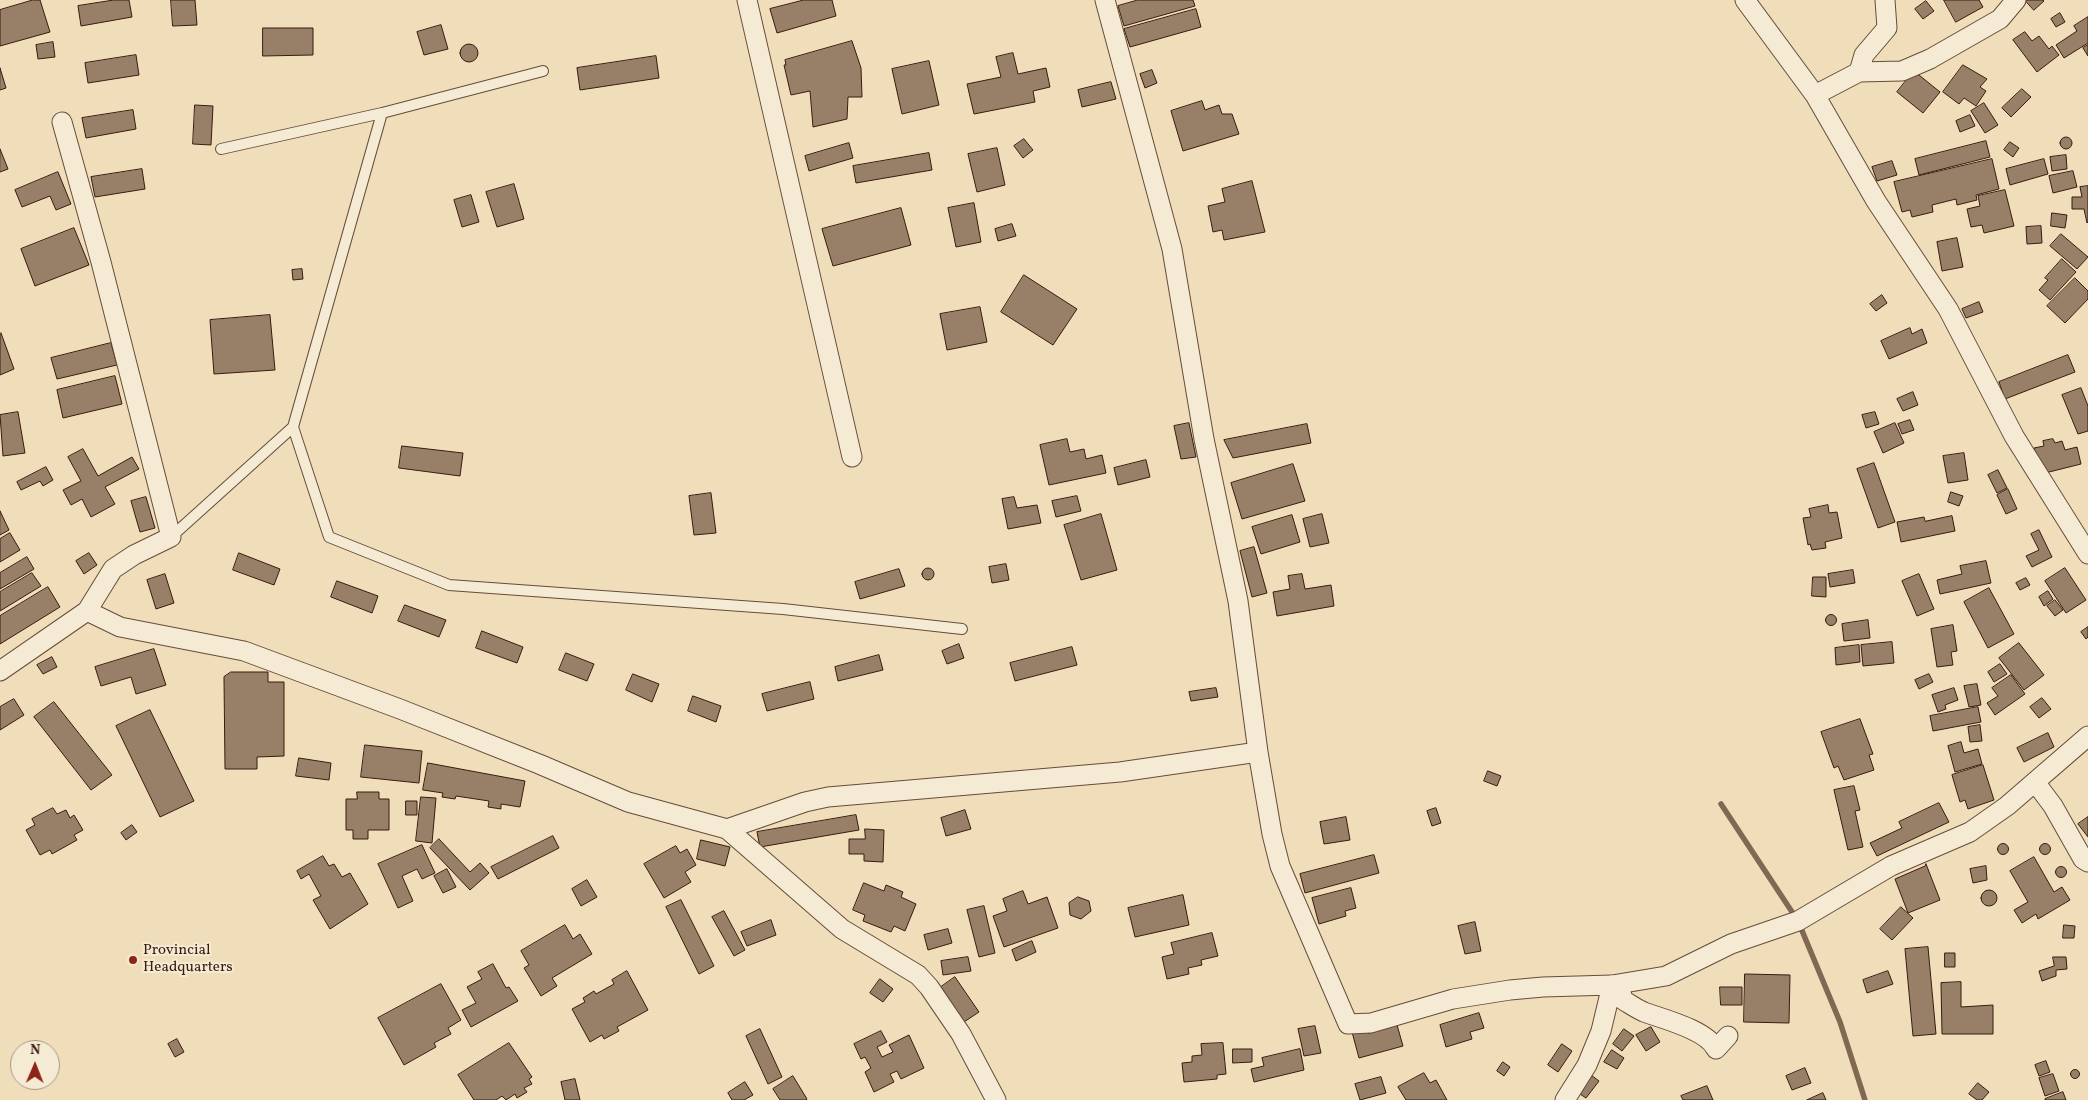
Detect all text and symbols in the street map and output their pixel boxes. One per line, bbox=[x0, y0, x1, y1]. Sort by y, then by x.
place label: Provincial Headquarters bbox=[143, 942, 233, 977]
marker: Provincial Headquarters bbox=[127, 954, 139, 966]
north arrow bbox=[10, 1040, 60, 1090]
text: N bbox=[30, 1041, 40, 1060]

